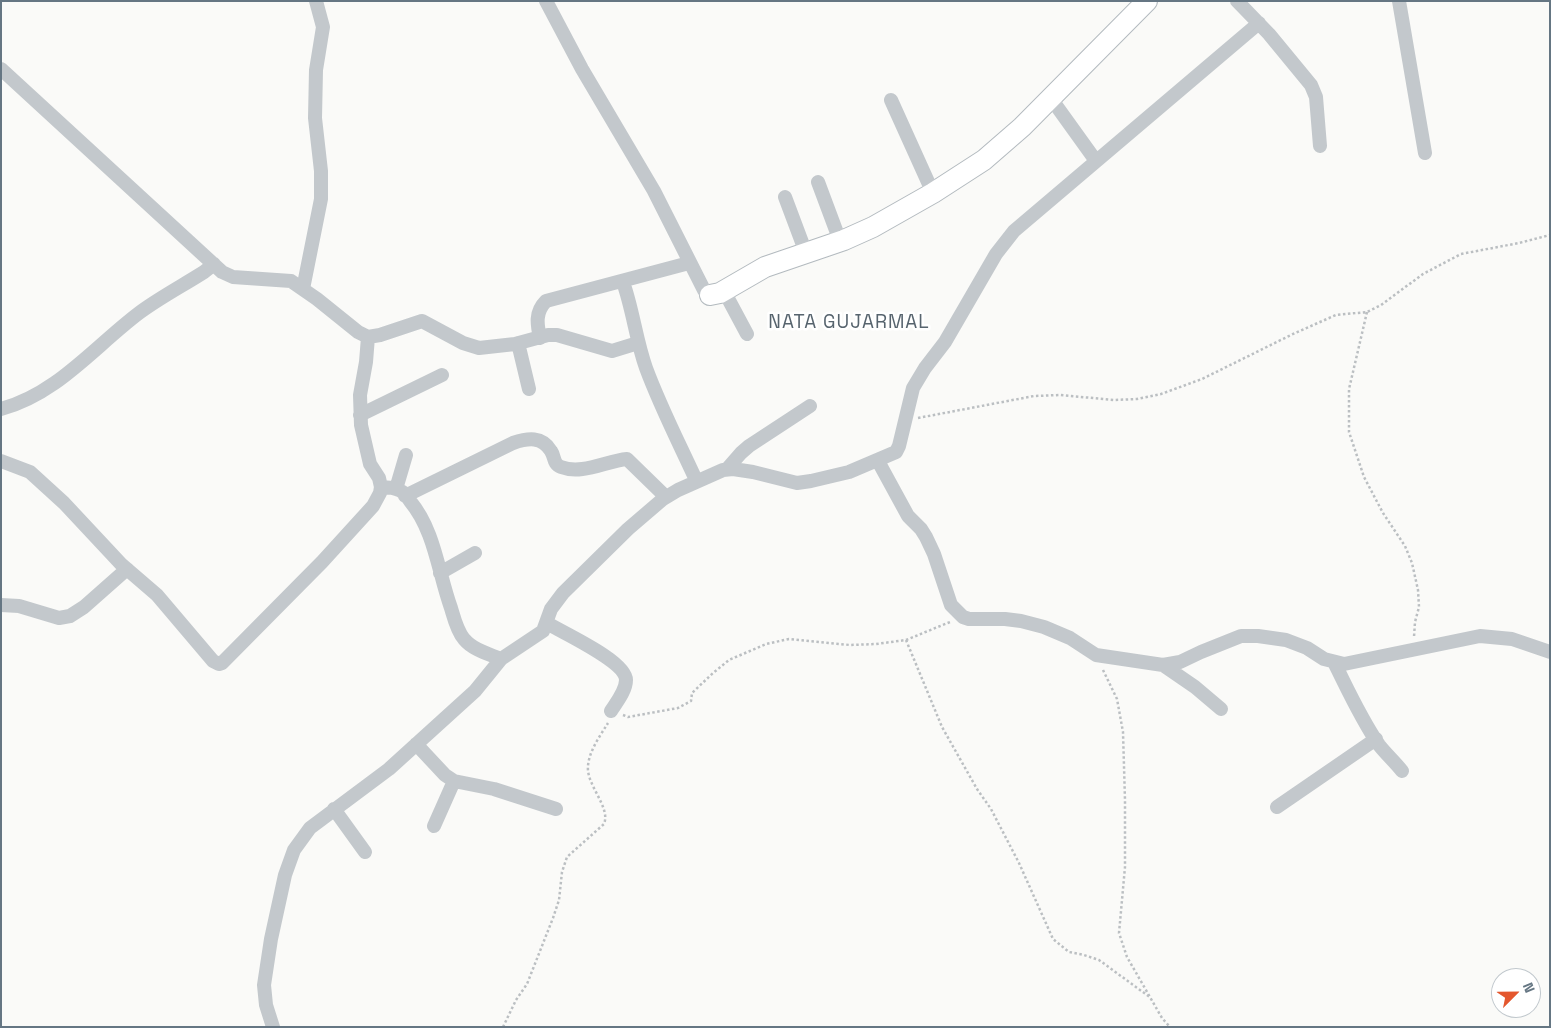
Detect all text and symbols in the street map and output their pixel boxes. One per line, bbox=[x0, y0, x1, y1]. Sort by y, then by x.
district label: NATA GUJARMAL bbox=[767, 312, 931, 334]
north arrow bbox=[1491, 968, 1541, 1018]
text: N bbox=[1519, 980, 1539, 995]

